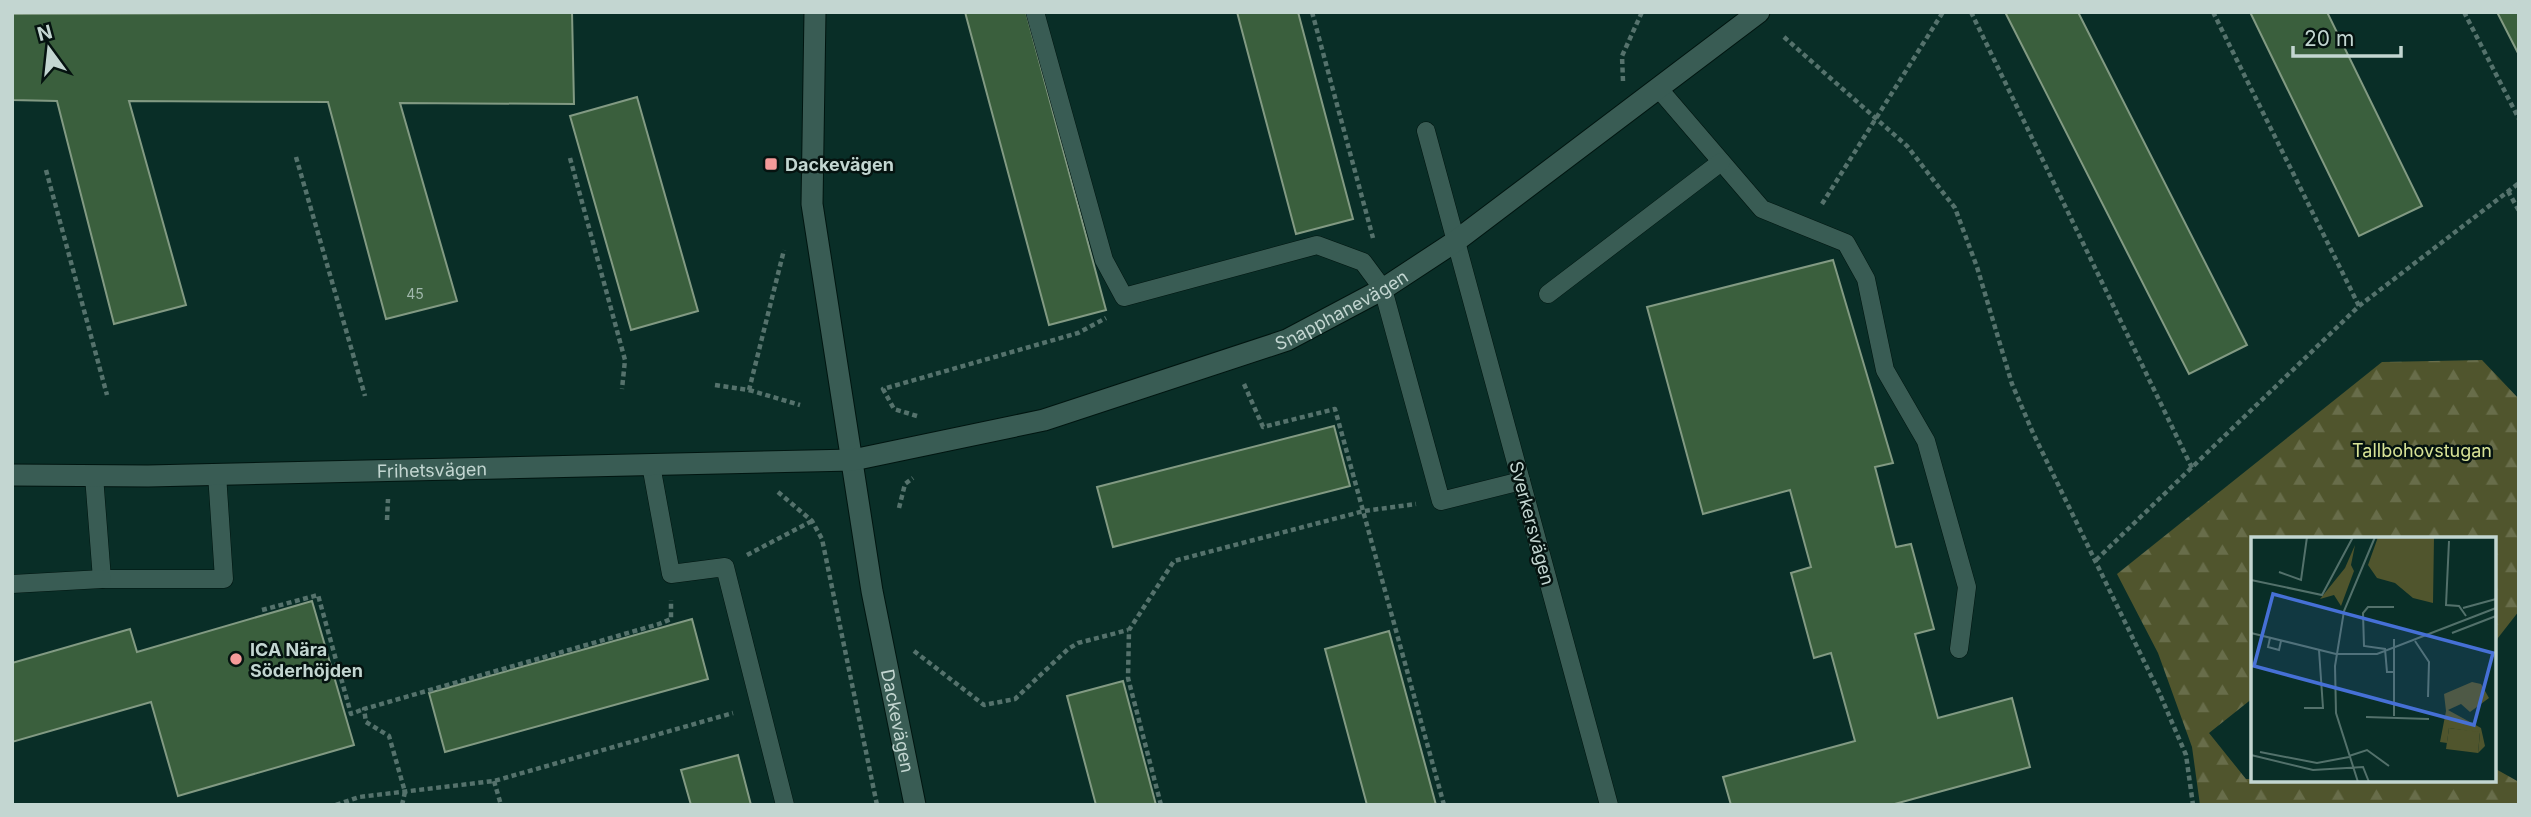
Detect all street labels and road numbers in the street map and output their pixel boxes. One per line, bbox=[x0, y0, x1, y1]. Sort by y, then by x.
street label: Snapphanevägen bbox=[1272, 265, 1412, 354]
street label: Frihetsvägen bbox=[377, 458, 487, 481]
street label: Sverkersvägen bbox=[1505, 459, 1559, 587]
street label: Dackevägen bbox=[877, 667, 919, 774]

